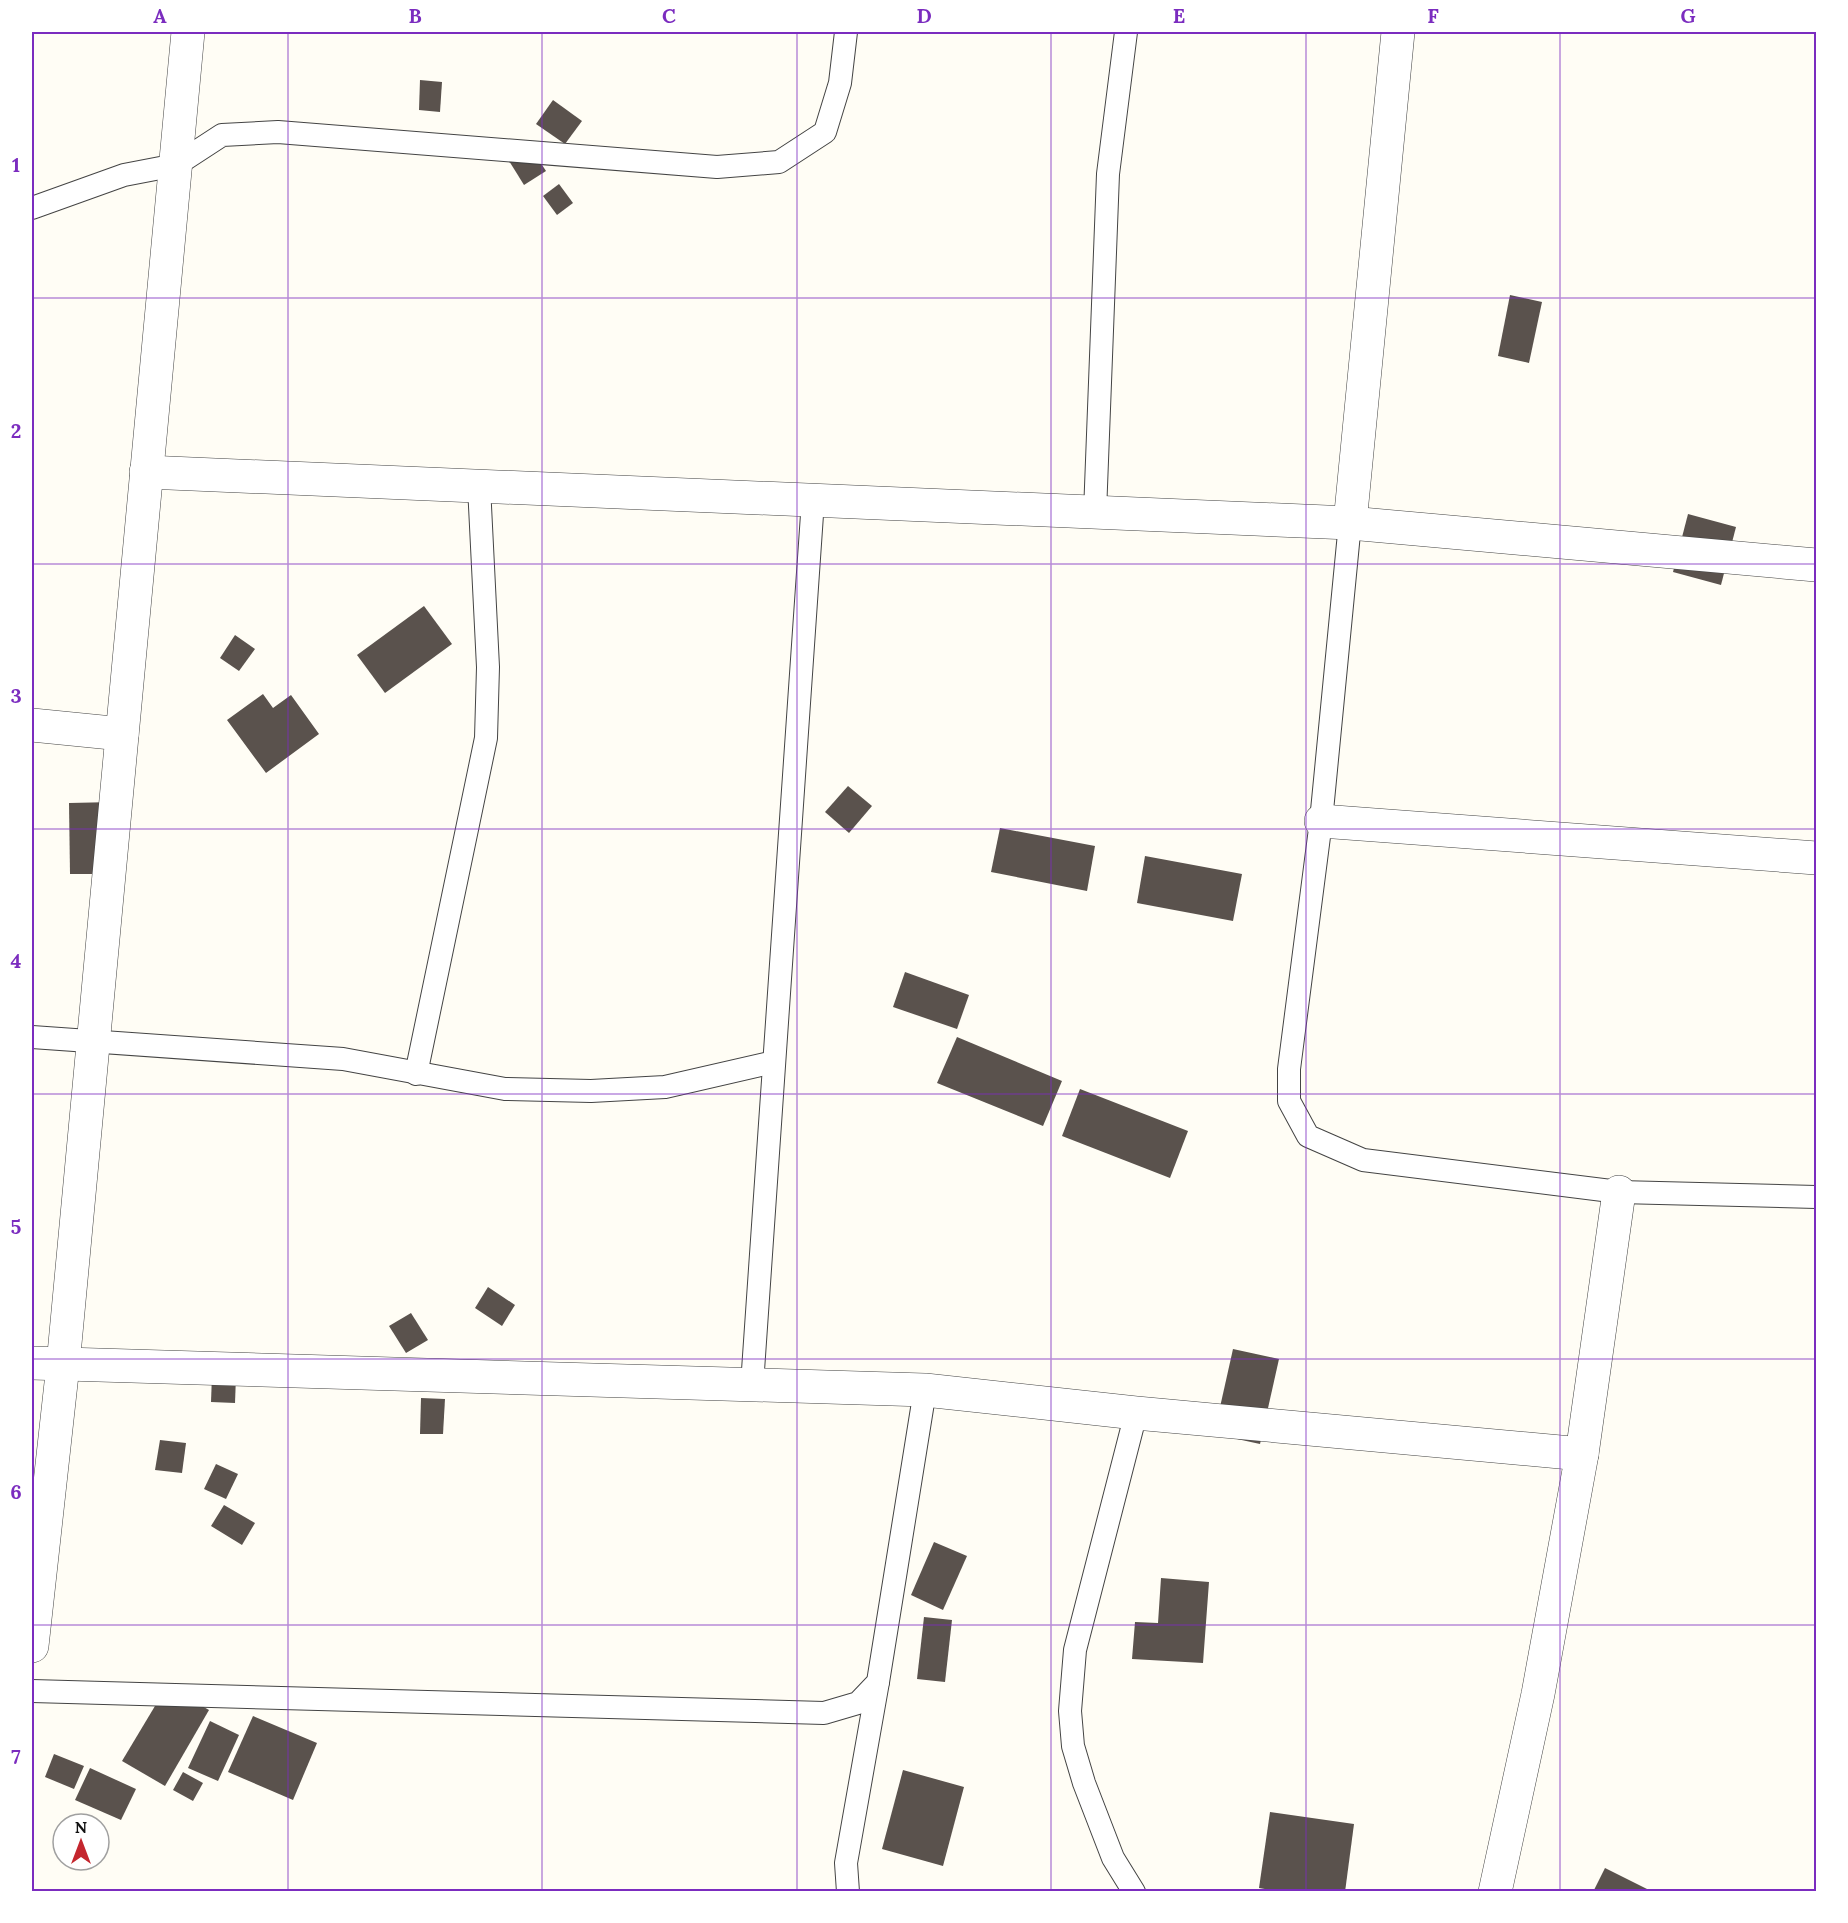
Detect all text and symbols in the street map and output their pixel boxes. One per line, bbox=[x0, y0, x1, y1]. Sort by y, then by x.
text: A bbox=[153, 3, 167, 28]
text: B bbox=[408, 3, 422, 28]
text: C bbox=[662, 3, 676, 28]
text: D bbox=[916, 3, 932, 28]
text: E bbox=[1173, 3, 1185, 28]
text: F bbox=[1427, 3, 1439, 28]
text: G bbox=[1680, 3, 1696, 28]
text: 1 bbox=[12, 152, 20, 177]
text: 2 bbox=[11, 418, 21, 443]
text: 3 bbox=[10, 683, 22, 708]
text: 4 bbox=[11, 948, 22, 973]
text: 5 bbox=[11, 1214, 22, 1239]
text: 6 bbox=[10, 1479, 22, 1504]
text: 7 bbox=[11, 1744, 21, 1769]
north arrow bbox=[51, 1812, 111, 1872]
text: N bbox=[75, 1817, 87, 1837]

